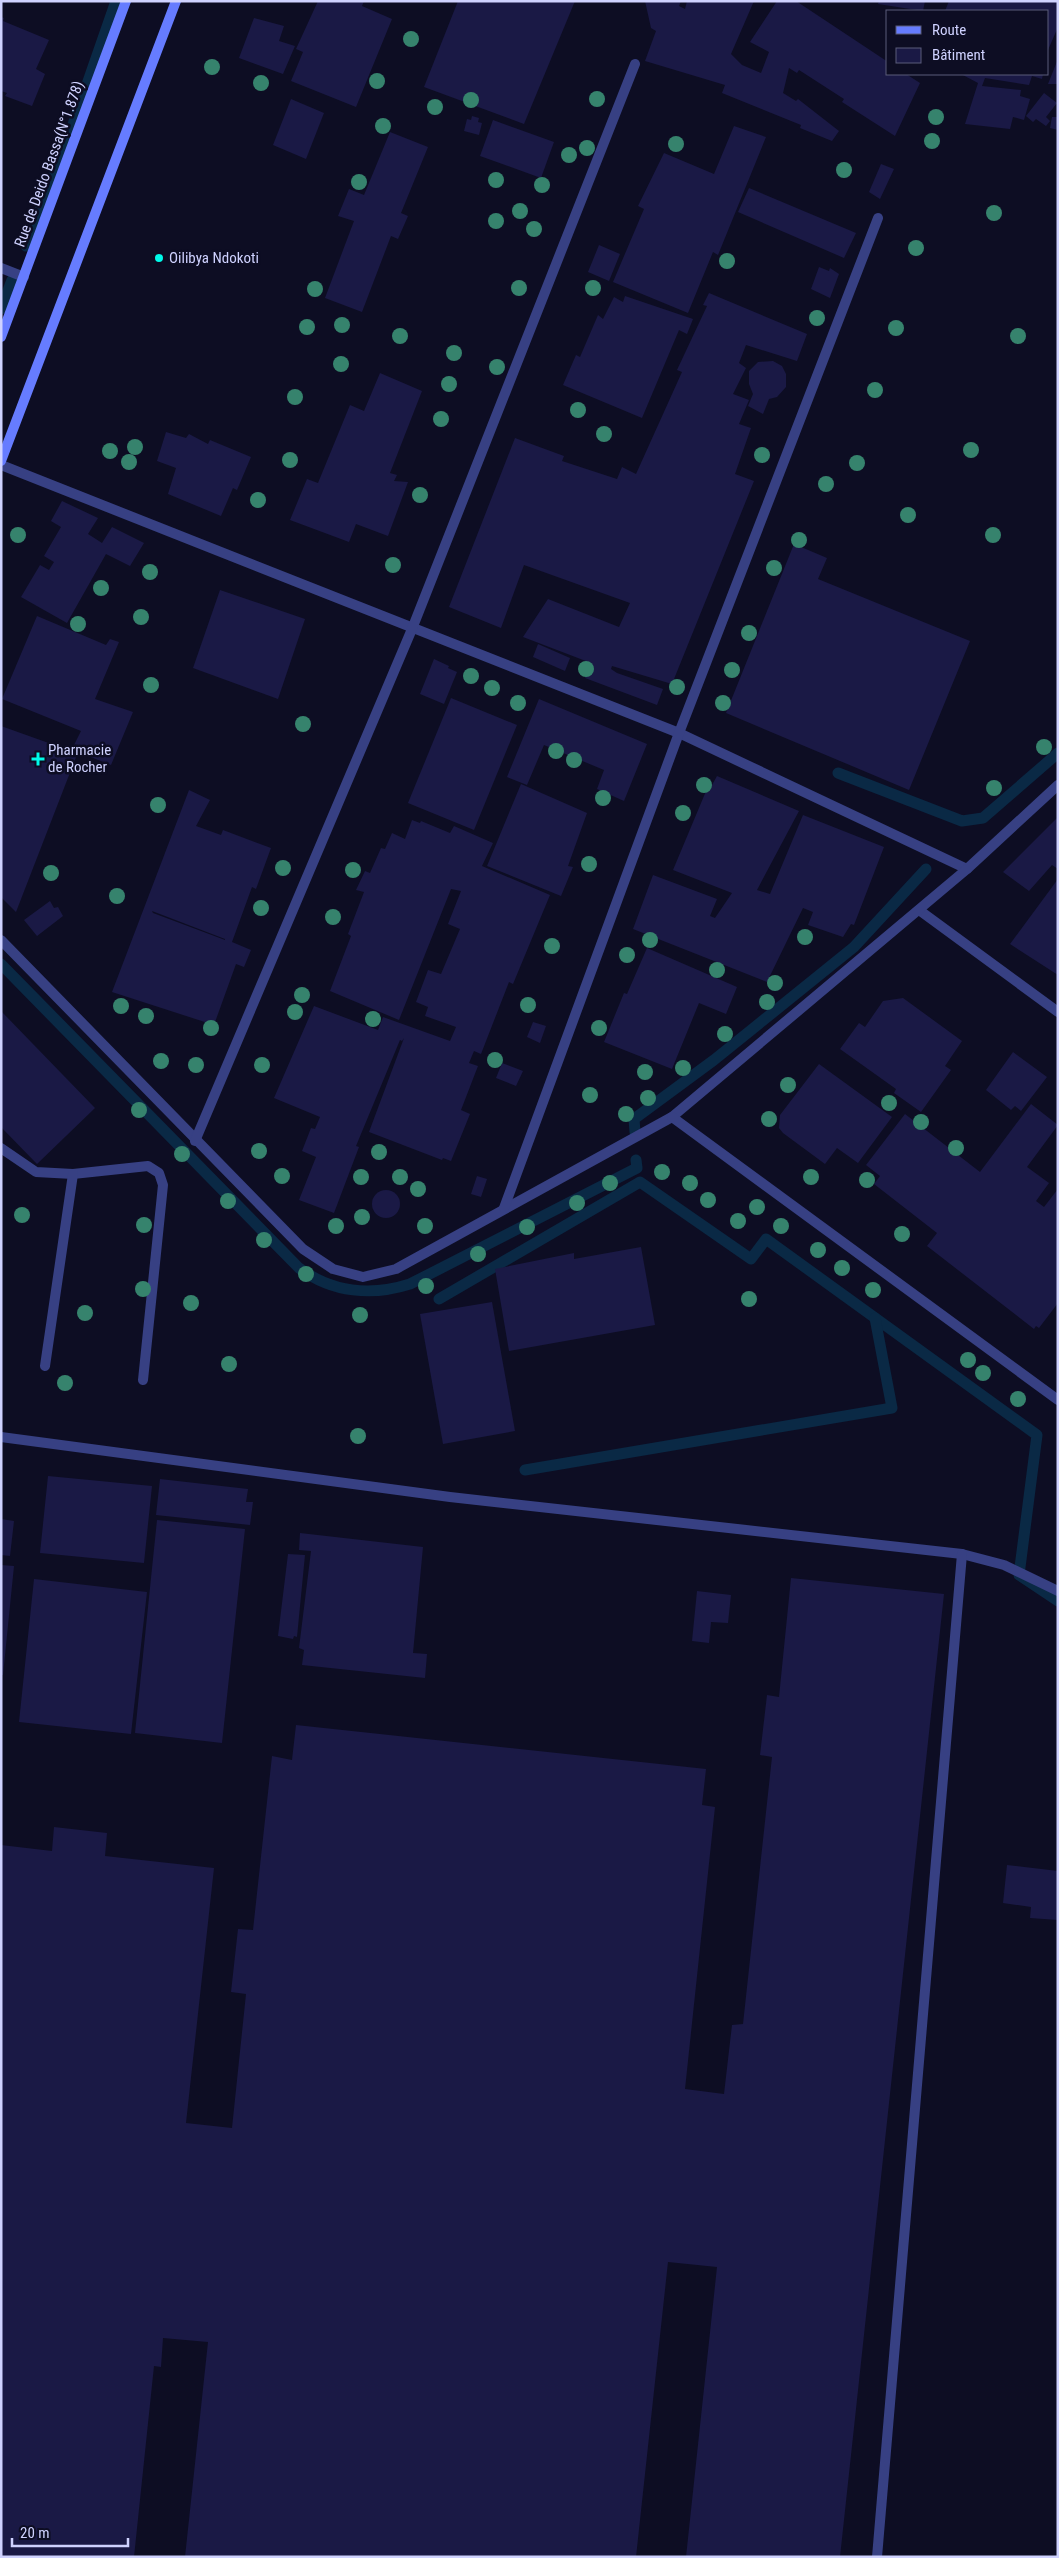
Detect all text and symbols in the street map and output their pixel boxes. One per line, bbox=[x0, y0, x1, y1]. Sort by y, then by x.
legend bbox=[886, 10, 1049, 75]
text: Route bbox=[932, 21, 966, 39]
text: Bâtiment bbox=[932, 46, 985, 64]
street label: Rue de Deido Bassa(N°1.878) bbox=[11, 79, 87, 249]
place label: Oilibya Ndokoti bbox=[169, 249, 259, 267]
marker: Oilibya Ndokoti bbox=[153, 252, 165, 264]
place label: Pharmacie de Rocher bbox=[48, 741, 111, 776]
marker: Pharmacie de Rocher bbox=[32, 753, 44, 765]
scale bar bbox=[12, 2516, 129, 2548]
text: 20 m bbox=[20, 2524, 50, 2542]

